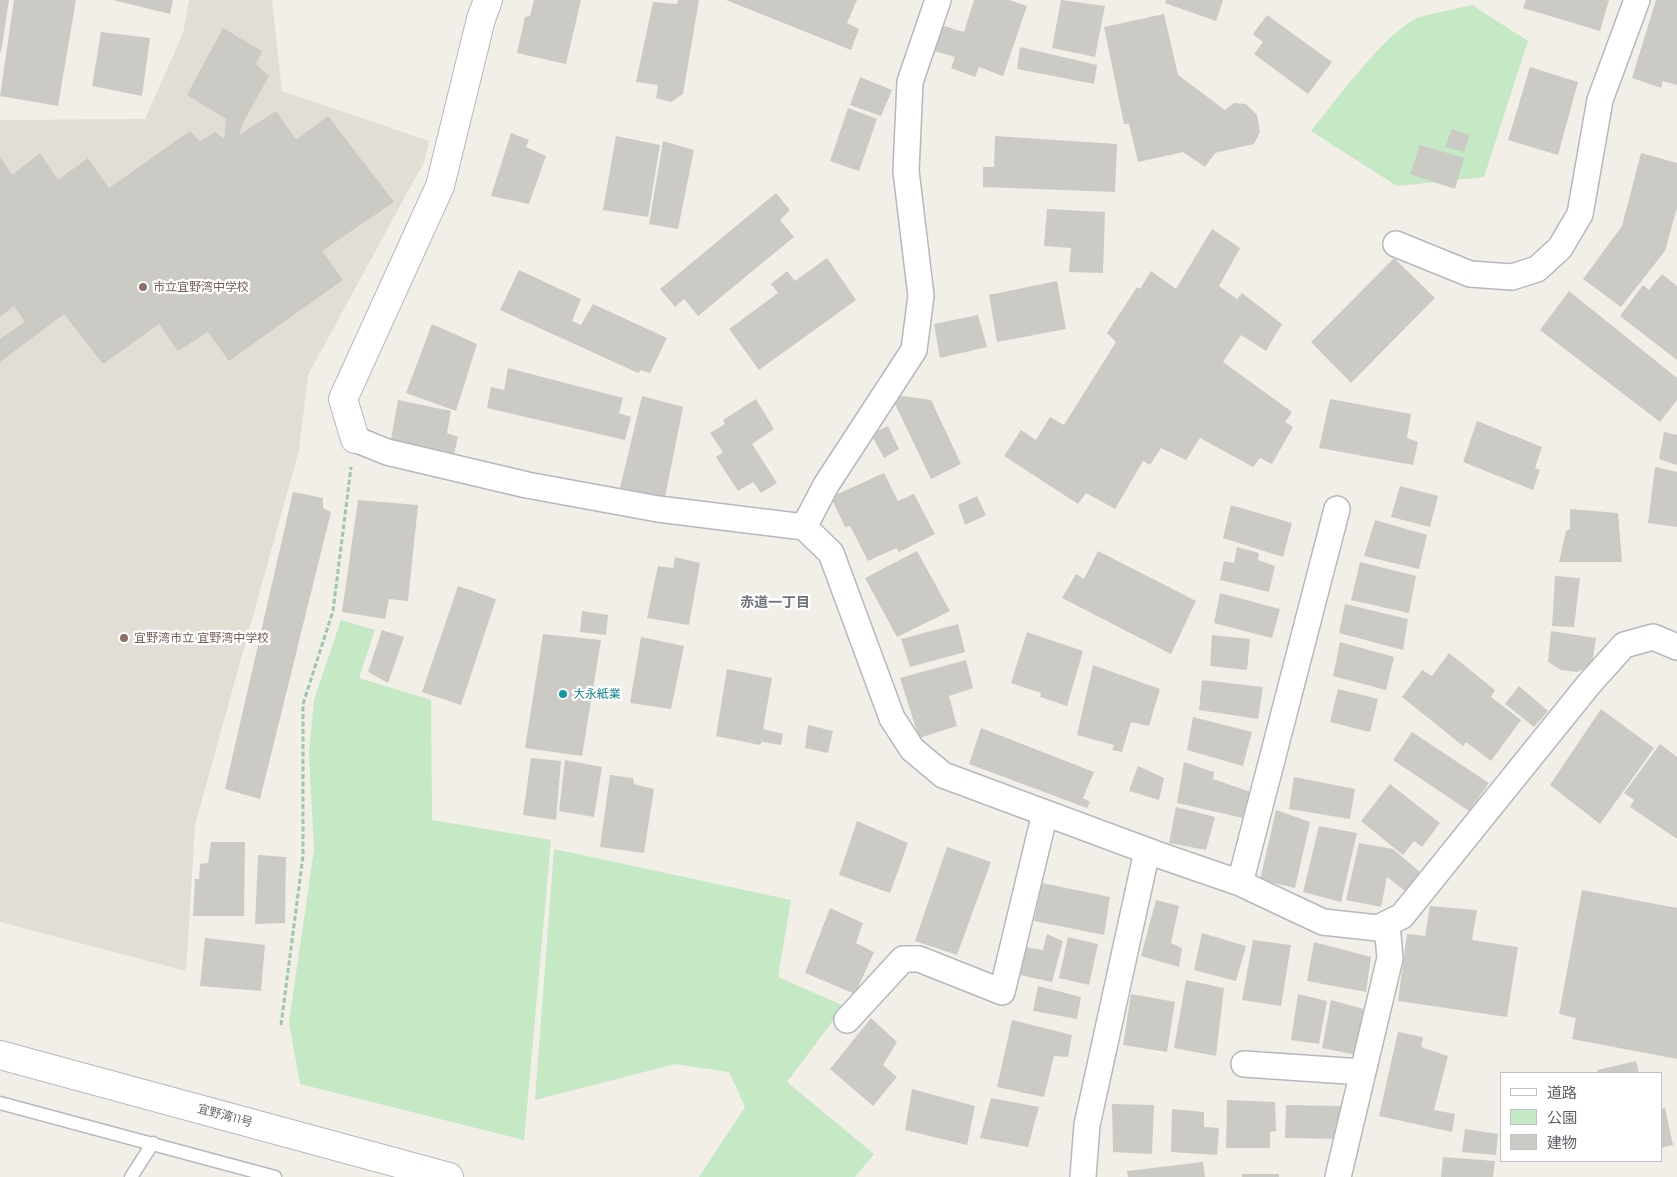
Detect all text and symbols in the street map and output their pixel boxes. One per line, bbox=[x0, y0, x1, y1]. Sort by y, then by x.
place label: 市立宜野湾中学校 bbox=[153, 280, 249, 294]
marker: 市立宜野湾中学校 bbox=[137, 281, 149, 293]
district label: 赤道一丁目 bbox=[740, 595, 810, 611]
place label: 宜野湾市立 宜野湾中学校 bbox=[134, 631, 269, 645]
marker: 宜野湾市立 宜野湾中学校 bbox=[118, 632, 130, 644]
place label: 大永紙業 bbox=[573, 687, 621, 701]
marker: 大永紙業 bbox=[557, 688, 569, 700]
legend bbox=[1500, 1072, 1662, 1162]
text: 道路 bbox=[1547, 1083, 1577, 1102]
street label: 宜野湾11号 bbox=[196, 1102, 254, 1130]
text: 公園 bbox=[1547, 1108, 1577, 1127]
text: 建物 bbox=[1547, 1133, 1577, 1152]

